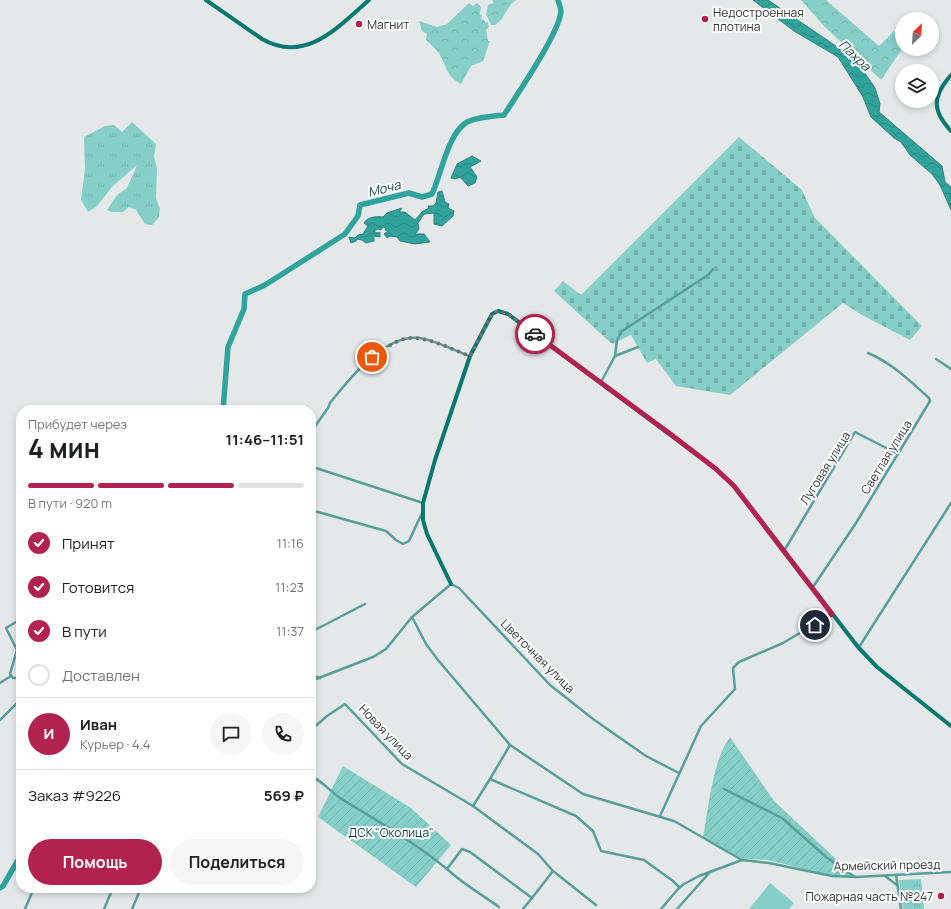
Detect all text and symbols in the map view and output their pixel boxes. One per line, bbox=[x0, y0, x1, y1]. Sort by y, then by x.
place label: Недостроенная плотина bbox=[713, 4, 804, 35]
north arrow bbox=[895, 12, 939, 56]
map controls bbox=[895, 12, 939, 108]
marker: Недостроенная плотина bbox=[700, 14, 710, 24]
place label: Магнит bbox=[367, 16, 409, 33]
marker: Магнит bbox=[354, 19, 364, 29]
water label: Пахра bbox=[835, 35, 875, 75]
button: layers bbox=[895, 64, 939, 108]
water label: Моча bbox=[366, 175, 403, 201]
courier bbox=[515, 314, 555, 354]
icon: car bbox=[524, 323, 546, 345]
pin bbox=[355, 340, 389, 374]
icon: bag bbox=[361, 346, 383, 368]
text: Прибудет через bbox=[28, 415, 127, 433]
street label: Светлая улица bbox=[856, 417, 916, 497]
street label: Луговая улица bbox=[796, 428, 854, 508]
text: 11:46–11:51 bbox=[226, 429, 304, 450]
text: 4 мин bbox=[28, 430, 100, 466]
text: В пути · 920 m bbox=[28, 494, 112, 512]
icon: check bbox=[28, 532, 50, 554]
text: Принят bbox=[62, 533, 115, 554]
text: 11:16 bbox=[277, 534, 304, 552]
icon: check bbox=[28, 576, 50, 598]
text: Готовится bbox=[62, 577, 134, 598]
text: 11:23 bbox=[275, 578, 304, 596]
pin bbox=[798, 608, 832, 642]
icon: home bbox=[804, 614, 826, 636]
street label: Цветочная улица bbox=[497, 615, 579, 697]
icon: check bbox=[28, 620, 50, 642]
text: В пути bbox=[62, 621, 107, 642]
text: 11:37 bbox=[276, 622, 304, 640]
text: Доставлен bbox=[62, 665, 140, 686]
street label: Новая улица bbox=[355, 700, 417, 764]
button: chat bbox=[210, 713, 252, 755]
button: phone bbox=[262, 713, 304, 755]
text: Иван bbox=[80, 714, 117, 735]
text: И bbox=[44, 723, 54, 744]
text: Курьер · 4.4 bbox=[80, 735, 150, 753]
text: Заказ #9226 bbox=[28, 785, 121, 806]
text: 569 ₽ bbox=[264, 785, 304, 806]
park label: ДСК "Околица" bbox=[348, 824, 434, 841]
button: Помощь bbox=[28, 839, 162, 885]
button: Поделиться bbox=[170, 839, 304, 885]
street label: Армейский проезд bbox=[834, 856, 940, 874]
place label: Пожарная часть №247 bbox=[805, 888, 933, 905]
marker: Пожарная часть №247 bbox=[936, 891, 946, 901]

